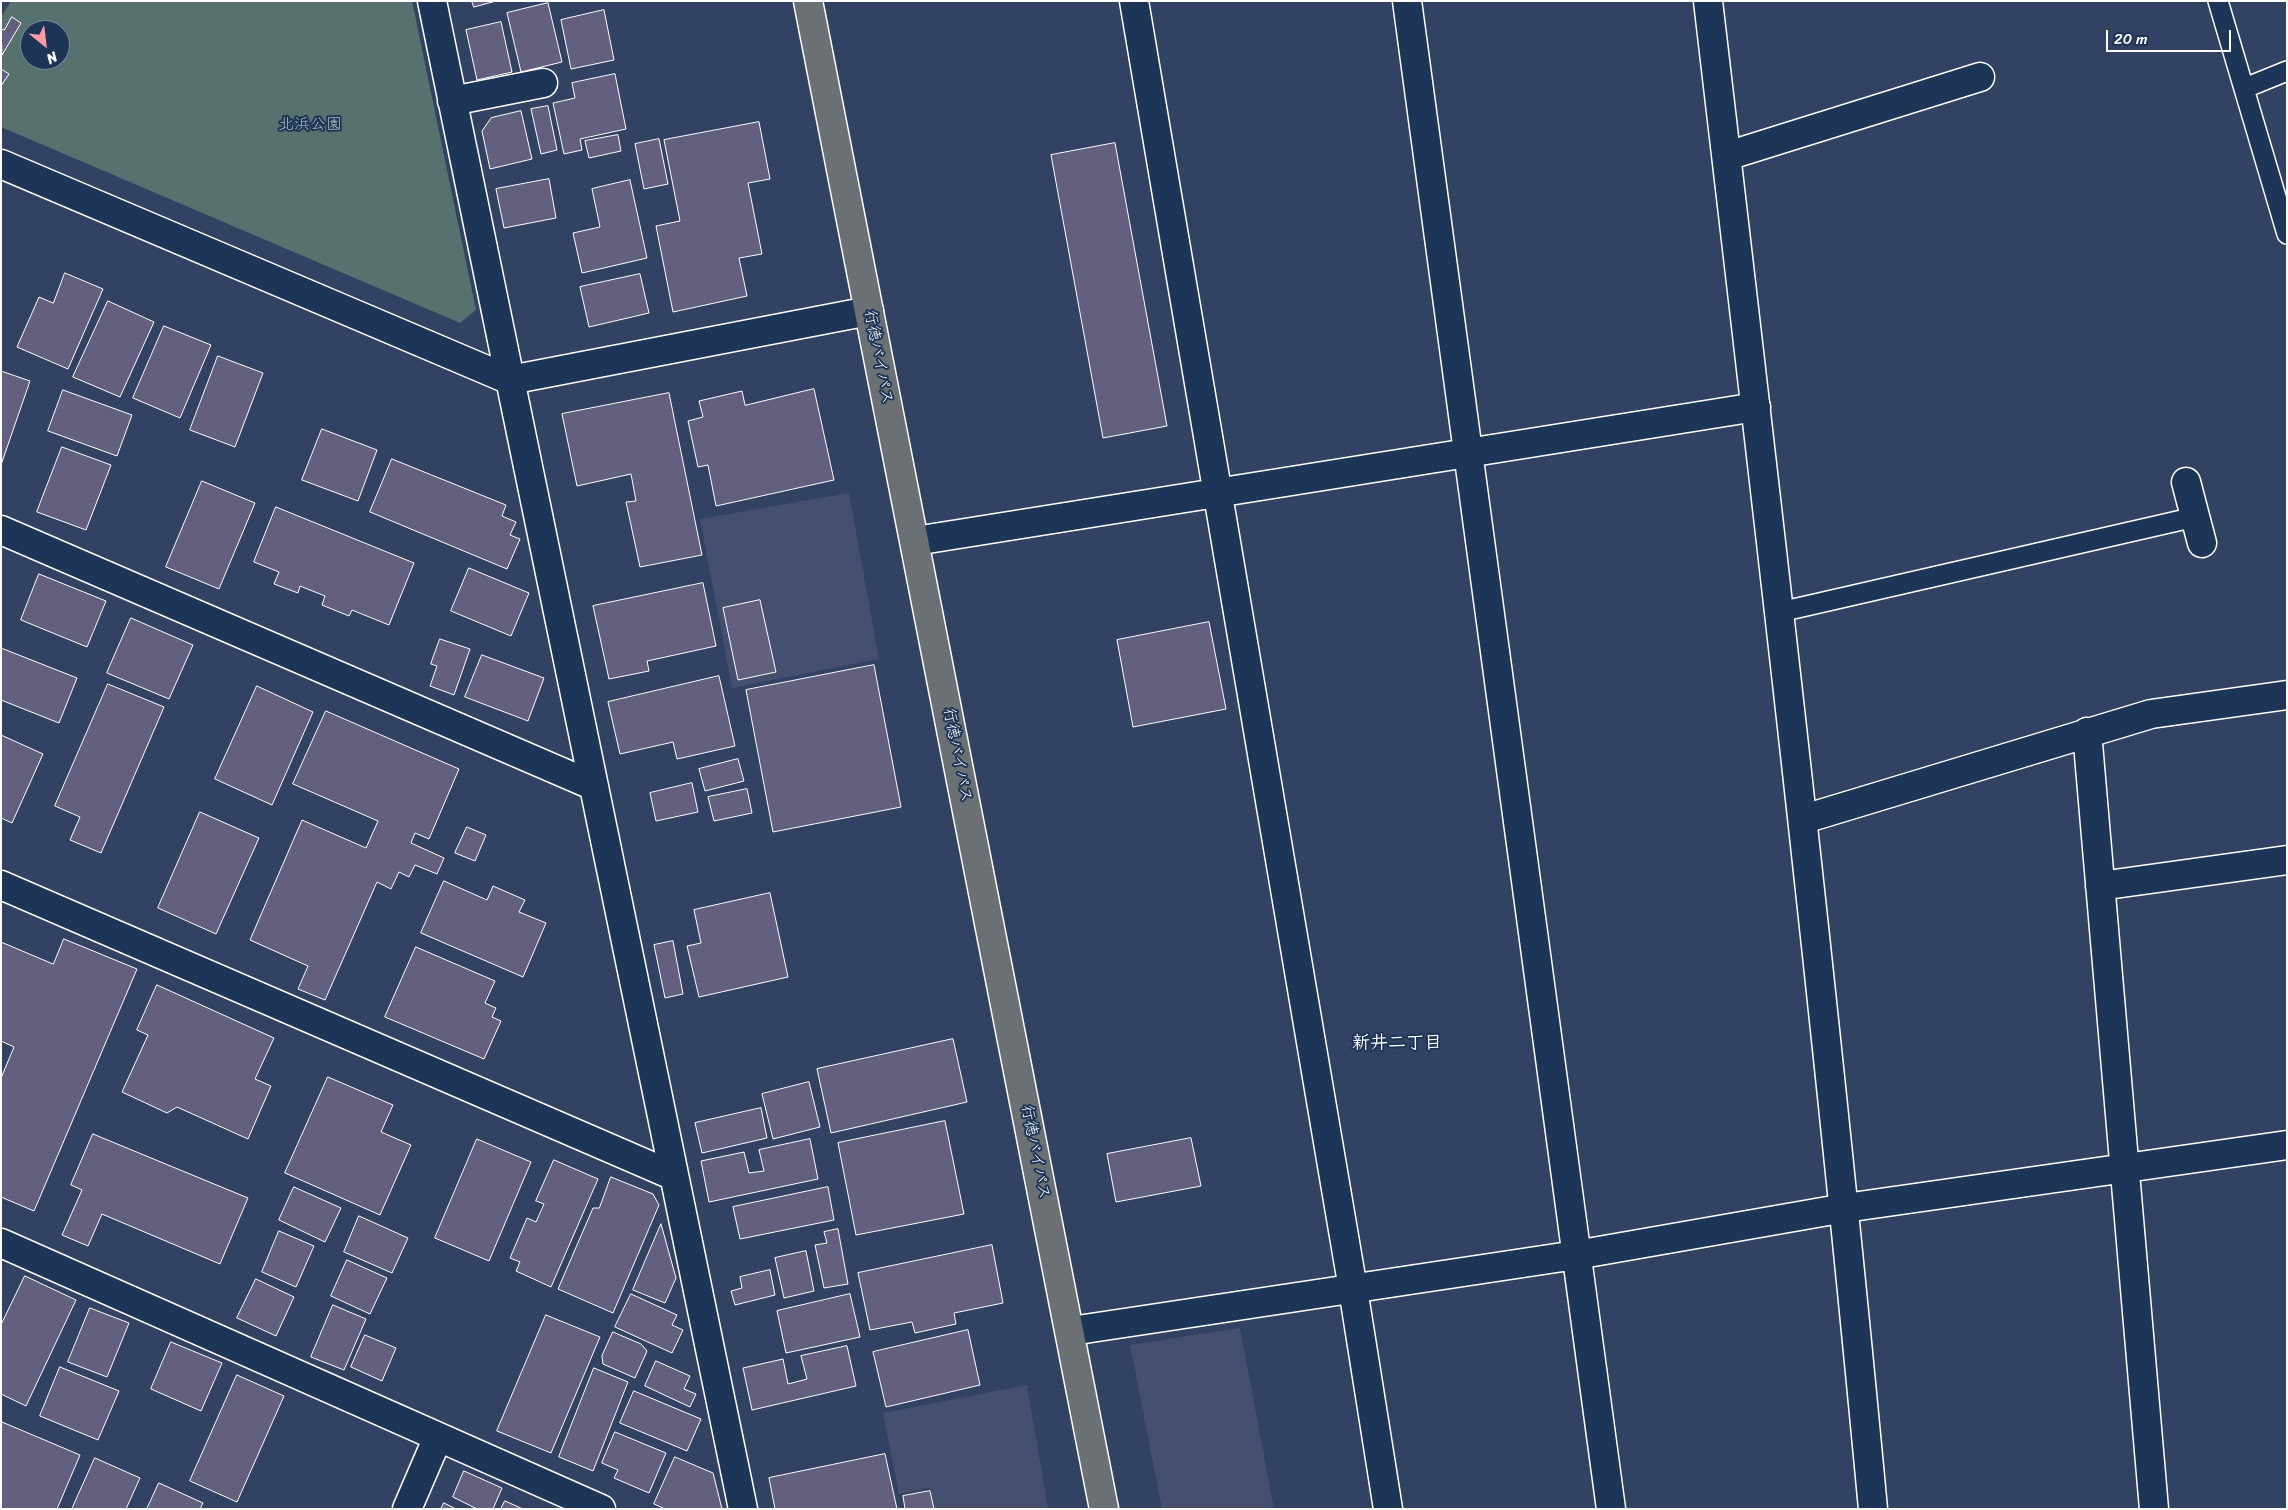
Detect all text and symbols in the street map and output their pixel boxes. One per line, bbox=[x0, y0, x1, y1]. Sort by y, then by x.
north arrow bbox=[20, 20, 70, 70]
scale bar bbox=[2108, 20, 2233, 52]
text: 20 m bbox=[2114, 26, 2148, 52]
text: N bbox=[42, 44, 62, 71]
park label: 北浜公園 bbox=[278, 115, 342, 135]
street label: 行徳バイパス bbox=[859, 308, 897, 406]
street label: 行徳バイパス bbox=[938, 706, 976, 804]
district label: 新井二丁目 bbox=[1352, 1032, 1442, 1054]
street label: 行徳バイパス bbox=[1016, 1103, 1054, 1201]

